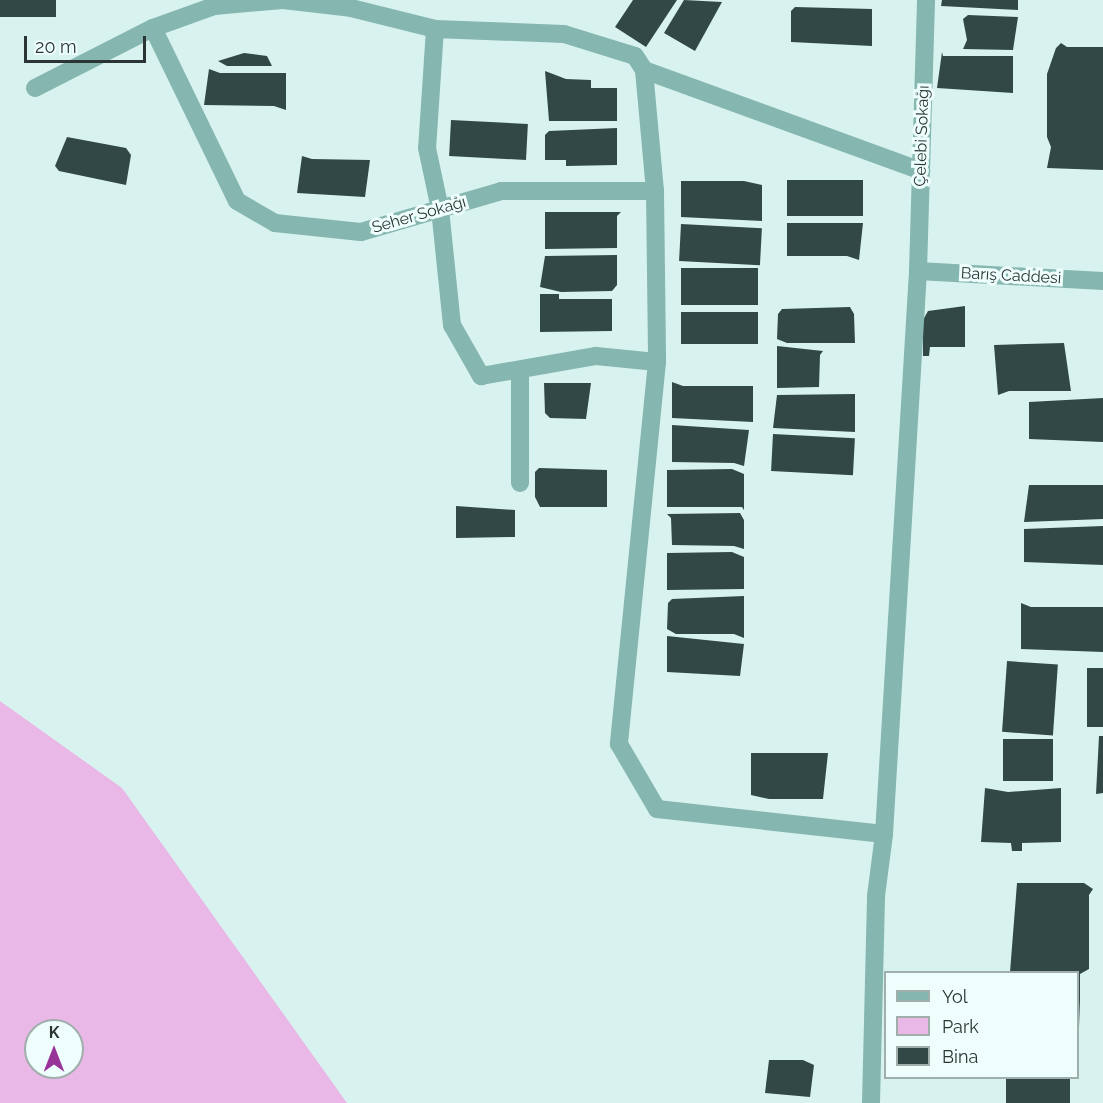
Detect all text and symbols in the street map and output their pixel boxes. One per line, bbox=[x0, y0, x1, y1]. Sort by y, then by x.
scale bar bbox=[27, 24, 148, 62]
text: 20 m bbox=[35, 36, 77, 57]
street label: Çelebi Sokağı bbox=[911, 85, 933, 187]
street label: Seher Sokağı bbox=[370, 192, 468, 238]
street label: Barış Caddesi bbox=[960, 264, 1062, 288]
legend bbox=[884, 971, 1079, 1079]
text: Yol bbox=[942, 986, 968, 1007]
text: Park bbox=[942, 1016, 979, 1037]
north arrow bbox=[24, 1019, 84, 1079]
text: K bbox=[49, 1023, 59, 1042]
text: Bina bbox=[942, 1046, 978, 1067]

